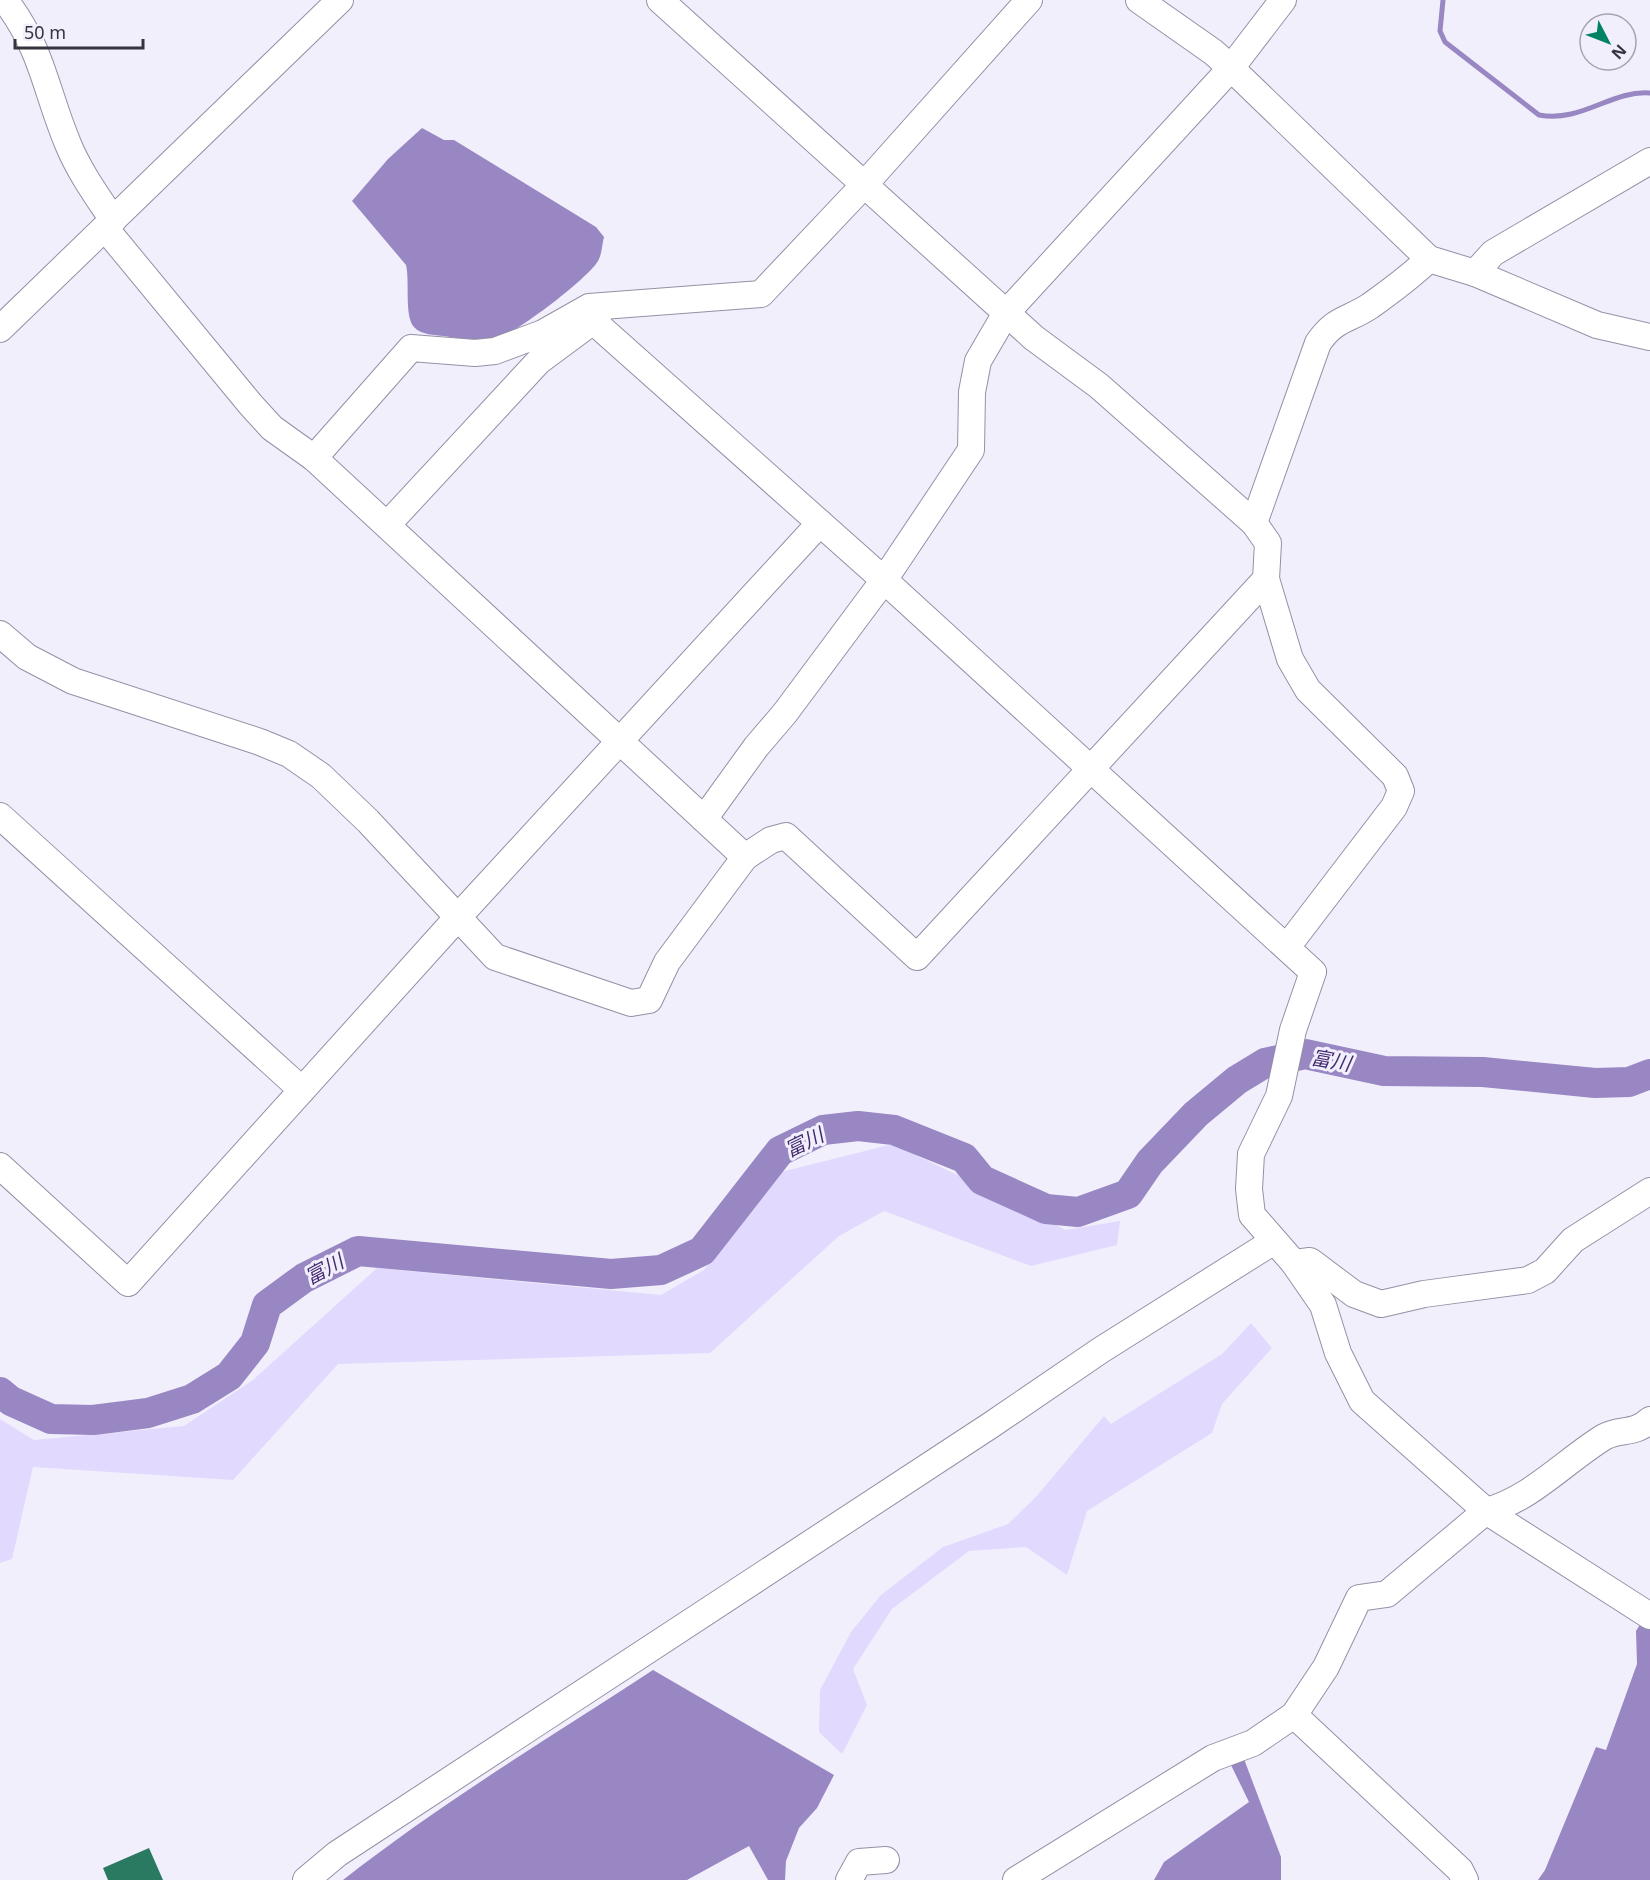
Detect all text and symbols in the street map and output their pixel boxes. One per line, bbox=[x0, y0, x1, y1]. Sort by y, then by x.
scale bar bbox=[15, 12, 142, 50]
north arrow bbox=[1578, 12, 1638, 72]
text: 50 m bbox=[24, 20, 66, 44]
text: N bbox=[1607, 40, 1632, 64]
water label: 富川 bbox=[1309, 1043, 1355, 1077]
water label: 富川 bbox=[780, 1120, 830, 1163]
water label: 富川 bbox=[300, 1247, 350, 1290]

